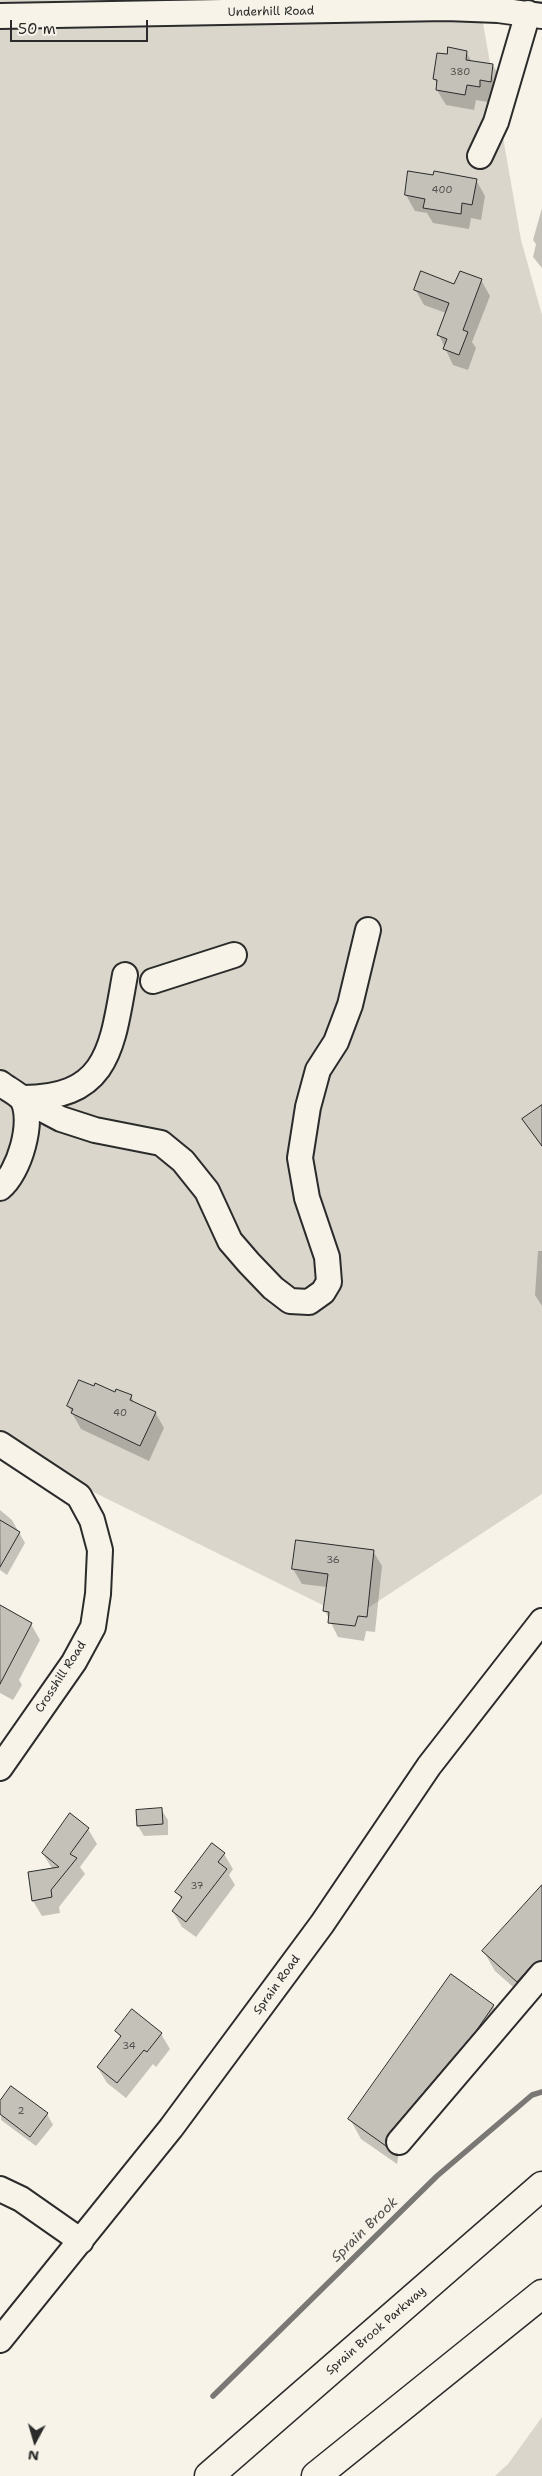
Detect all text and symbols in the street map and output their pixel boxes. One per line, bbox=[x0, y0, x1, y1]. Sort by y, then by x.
street label: Underhill Road bbox=[228, 4, 314, 20]
scale bar bbox=[12, 10, 150, 42]
text: 50 m bbox=[18, 19, 56, 39]
house number: 380 bbox=[450, 66, 470, 78]
house number: 400 bbox=[432, 184, 452, 196]
house number: 40 bbox=[113, 1407, 127, 1419]
house number: 36 bbox=[326, 1554, 340, 1566]
street label: Crosshill Road bbox=[32, 1638, 90, 1716]
house number: 37 bbox=[190, 1880, 204, 1892]
street label: Sprain Road bbox=[251, 1952, 303, 2018]
house number: 34 bbox=[122, 2040, 136, 2052]
house number: 2 bbox=[18, 2105, 24, 2117]
water label: Sprain Brook bbox=[328, 2194, 402, 2266]
street label: Sprain Brook Parkway bbox=[323, 2284, 429, 2378]
north arrow bbox=[10, 2416, 60, 2466]
text: N bbox=[27, 2446, 40, 2465]

